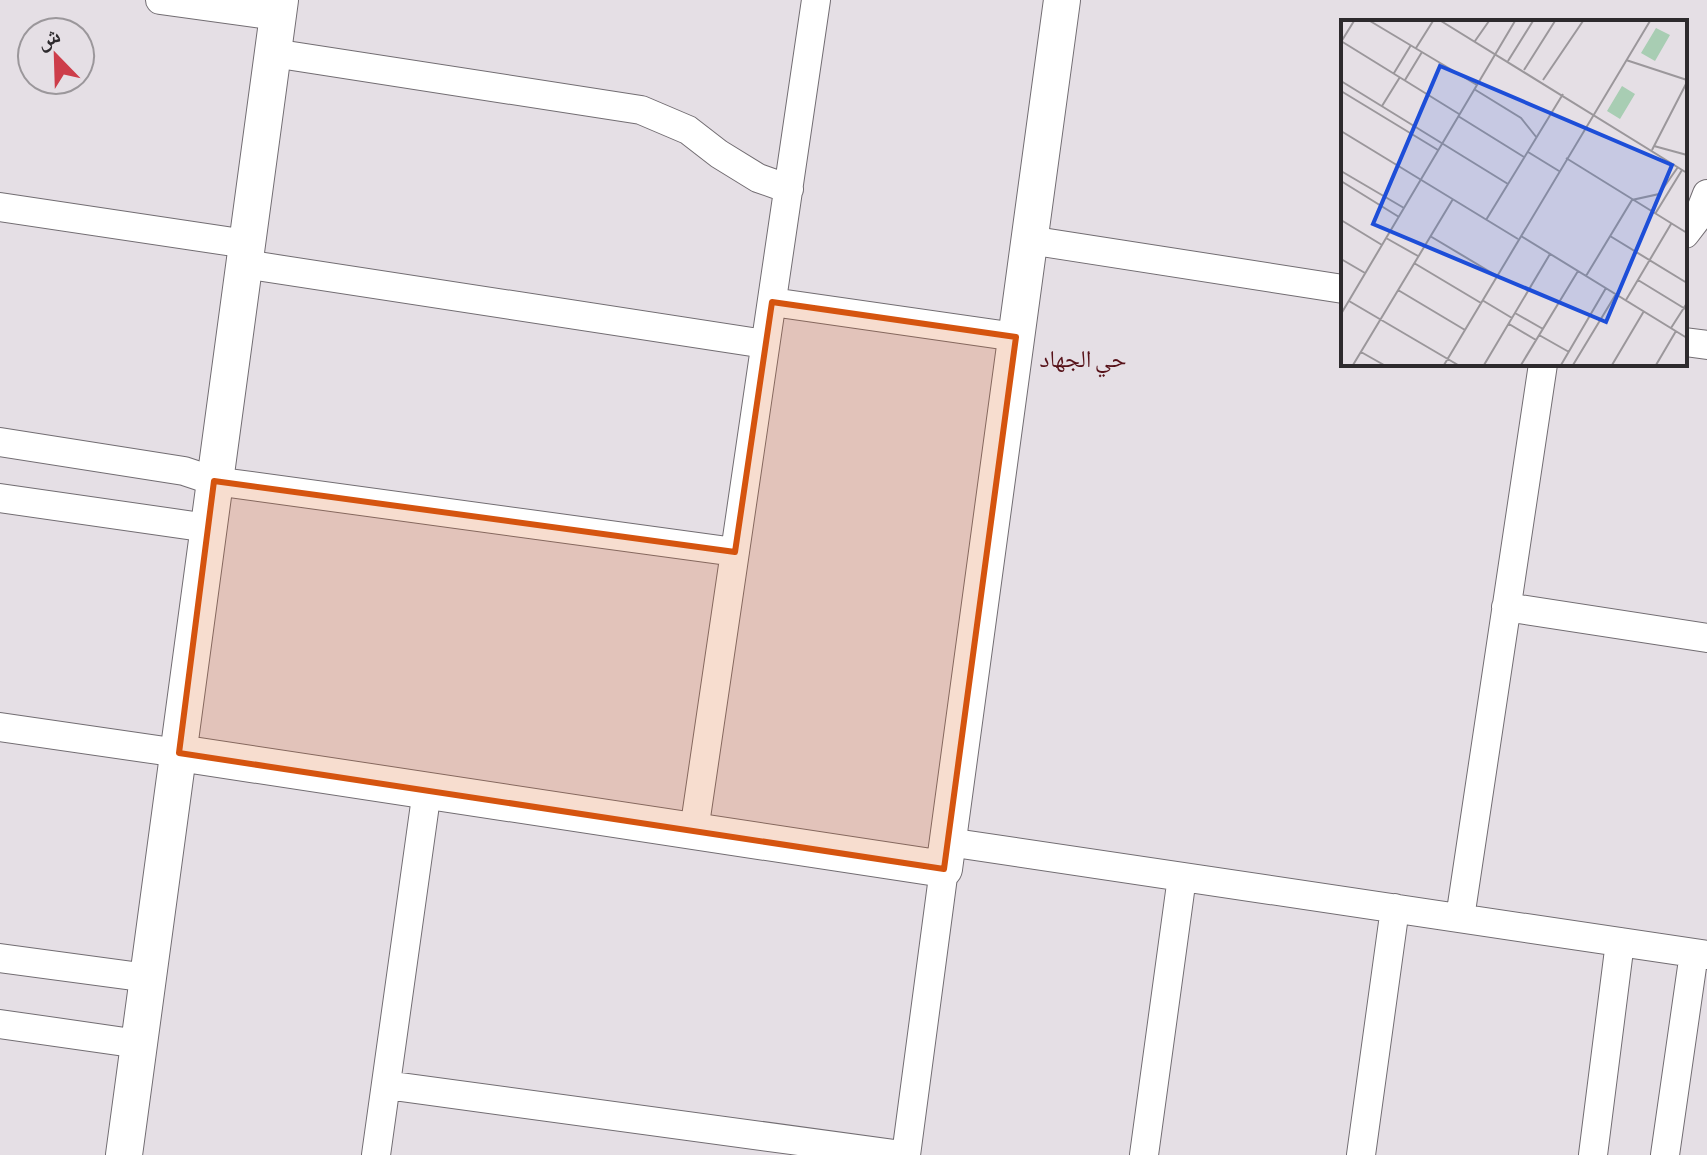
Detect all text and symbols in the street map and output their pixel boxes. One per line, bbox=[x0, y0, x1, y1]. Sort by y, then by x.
north arrow bbox=[16, 16, 96, 96]
inset map bbox=[1341, 20, 1687, 366]
text: ش bbox=[32, 21, 64, 55]
district label: حي الجهاد bbox=[1040, 345, 1126, 378]

